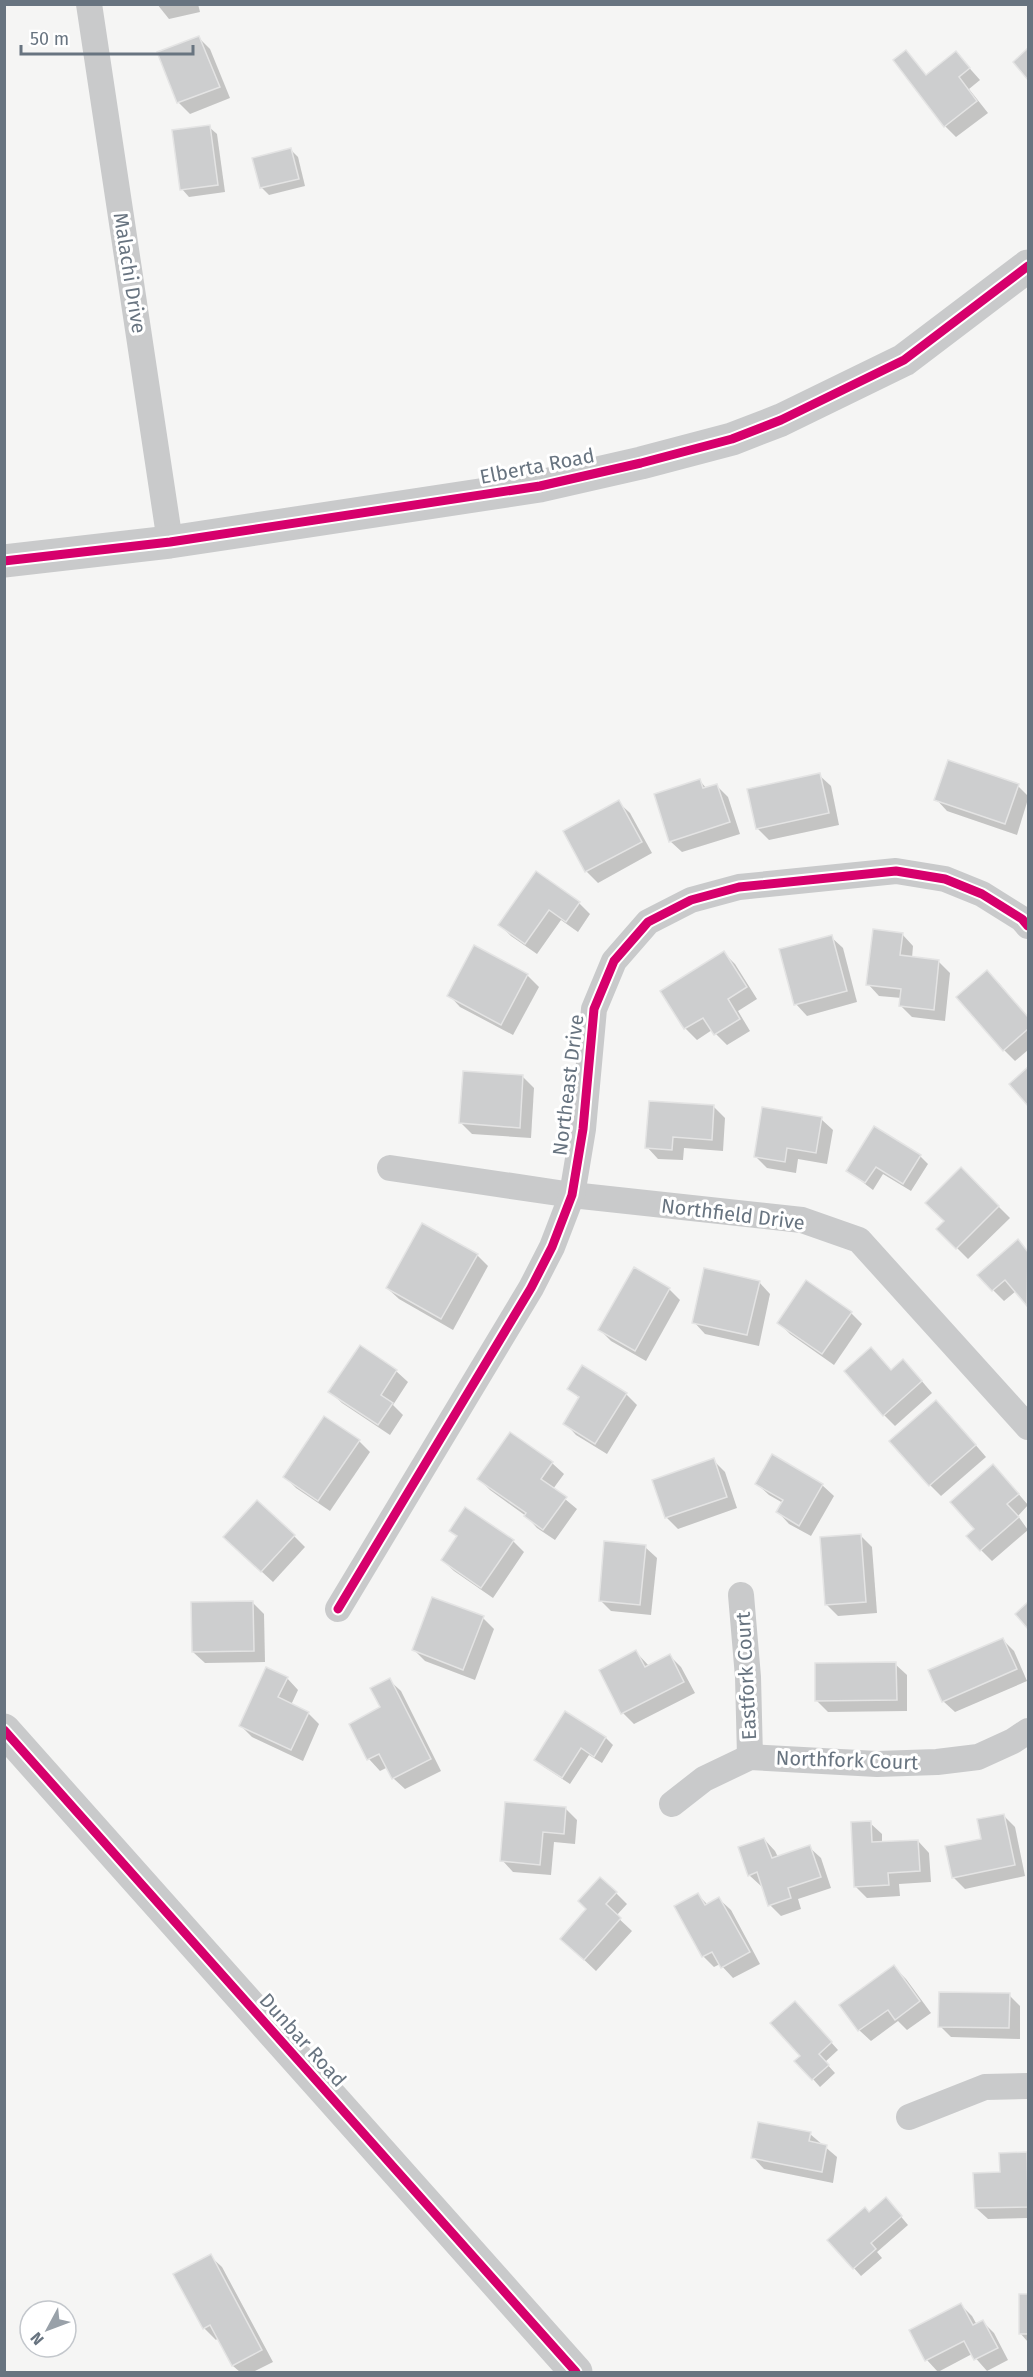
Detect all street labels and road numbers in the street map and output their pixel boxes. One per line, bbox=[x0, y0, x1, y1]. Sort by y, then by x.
street label: Malachi Drive bbox=[109, 211, 151, 335]
street label: Elberta Road bbox=[478, 443, 596, 489]
street label: Northeast Drive bbox=[547, 1013, 589, 1157]
street label: Northfield Drive bbox=[660, 1193, 806, 1235]
street label: Eastfork Court bbox=[731, 1611, 761, 1741]
street label: Northfork Court bbox=[775, 1746, 919, 1775]
street label: Dunbar Road bbox=[255, 1988, 351, 2092]

